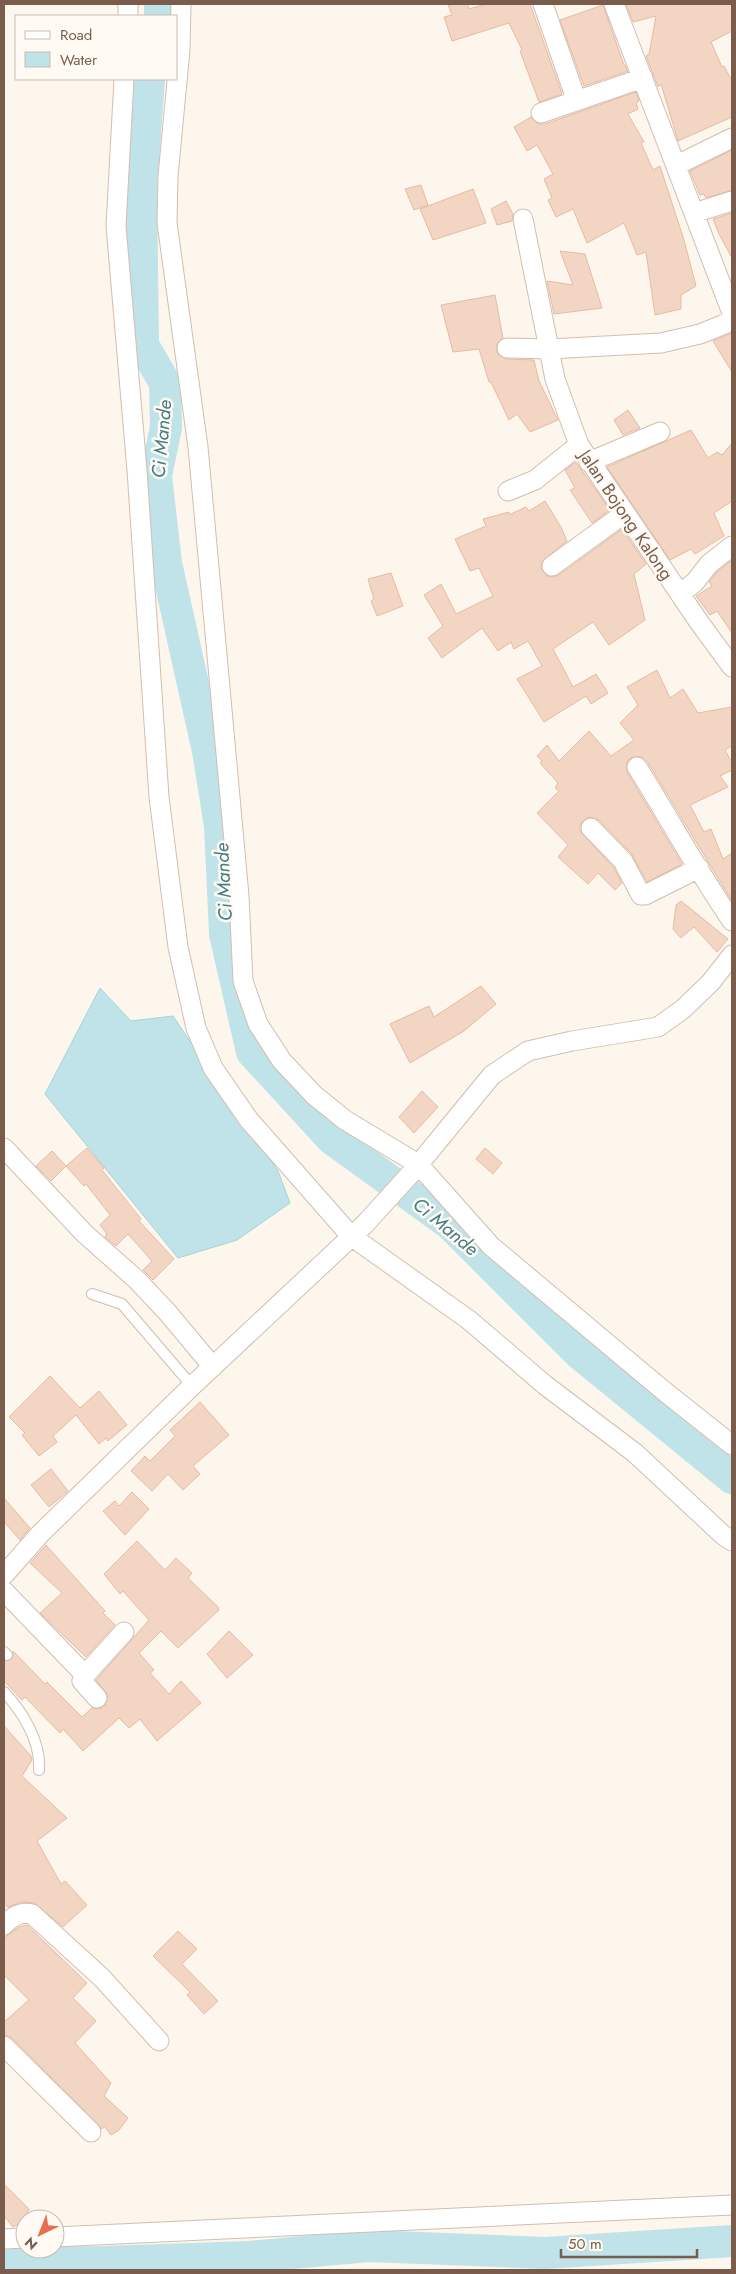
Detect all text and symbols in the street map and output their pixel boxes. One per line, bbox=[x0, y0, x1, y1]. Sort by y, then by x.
legend bbox=[15, 15, 178, 80]
text: Road bbox=[60, 24, 92, 46]
text: Water bbox=[60, 49, 98, 71]
water label: Ci Mande bbox=[145, 398, 178, 479]
street label: Jalan Bojong Kalong bbox=[571, 443, 679, 585]
water label: Ci Mande bbox=[208, 842, 239, 922]
water label: Ci Mande bbox=[407, 1191, 485, 1262]
north arrow bbox=[15, 2209, 65, 2259]
scale bar bbox=[561, 2226, 697, 2258]
text: N bbox=[20, 2232, 42, 2255]
text: 50 m bbox=[568, 2233, 602, 2255]

